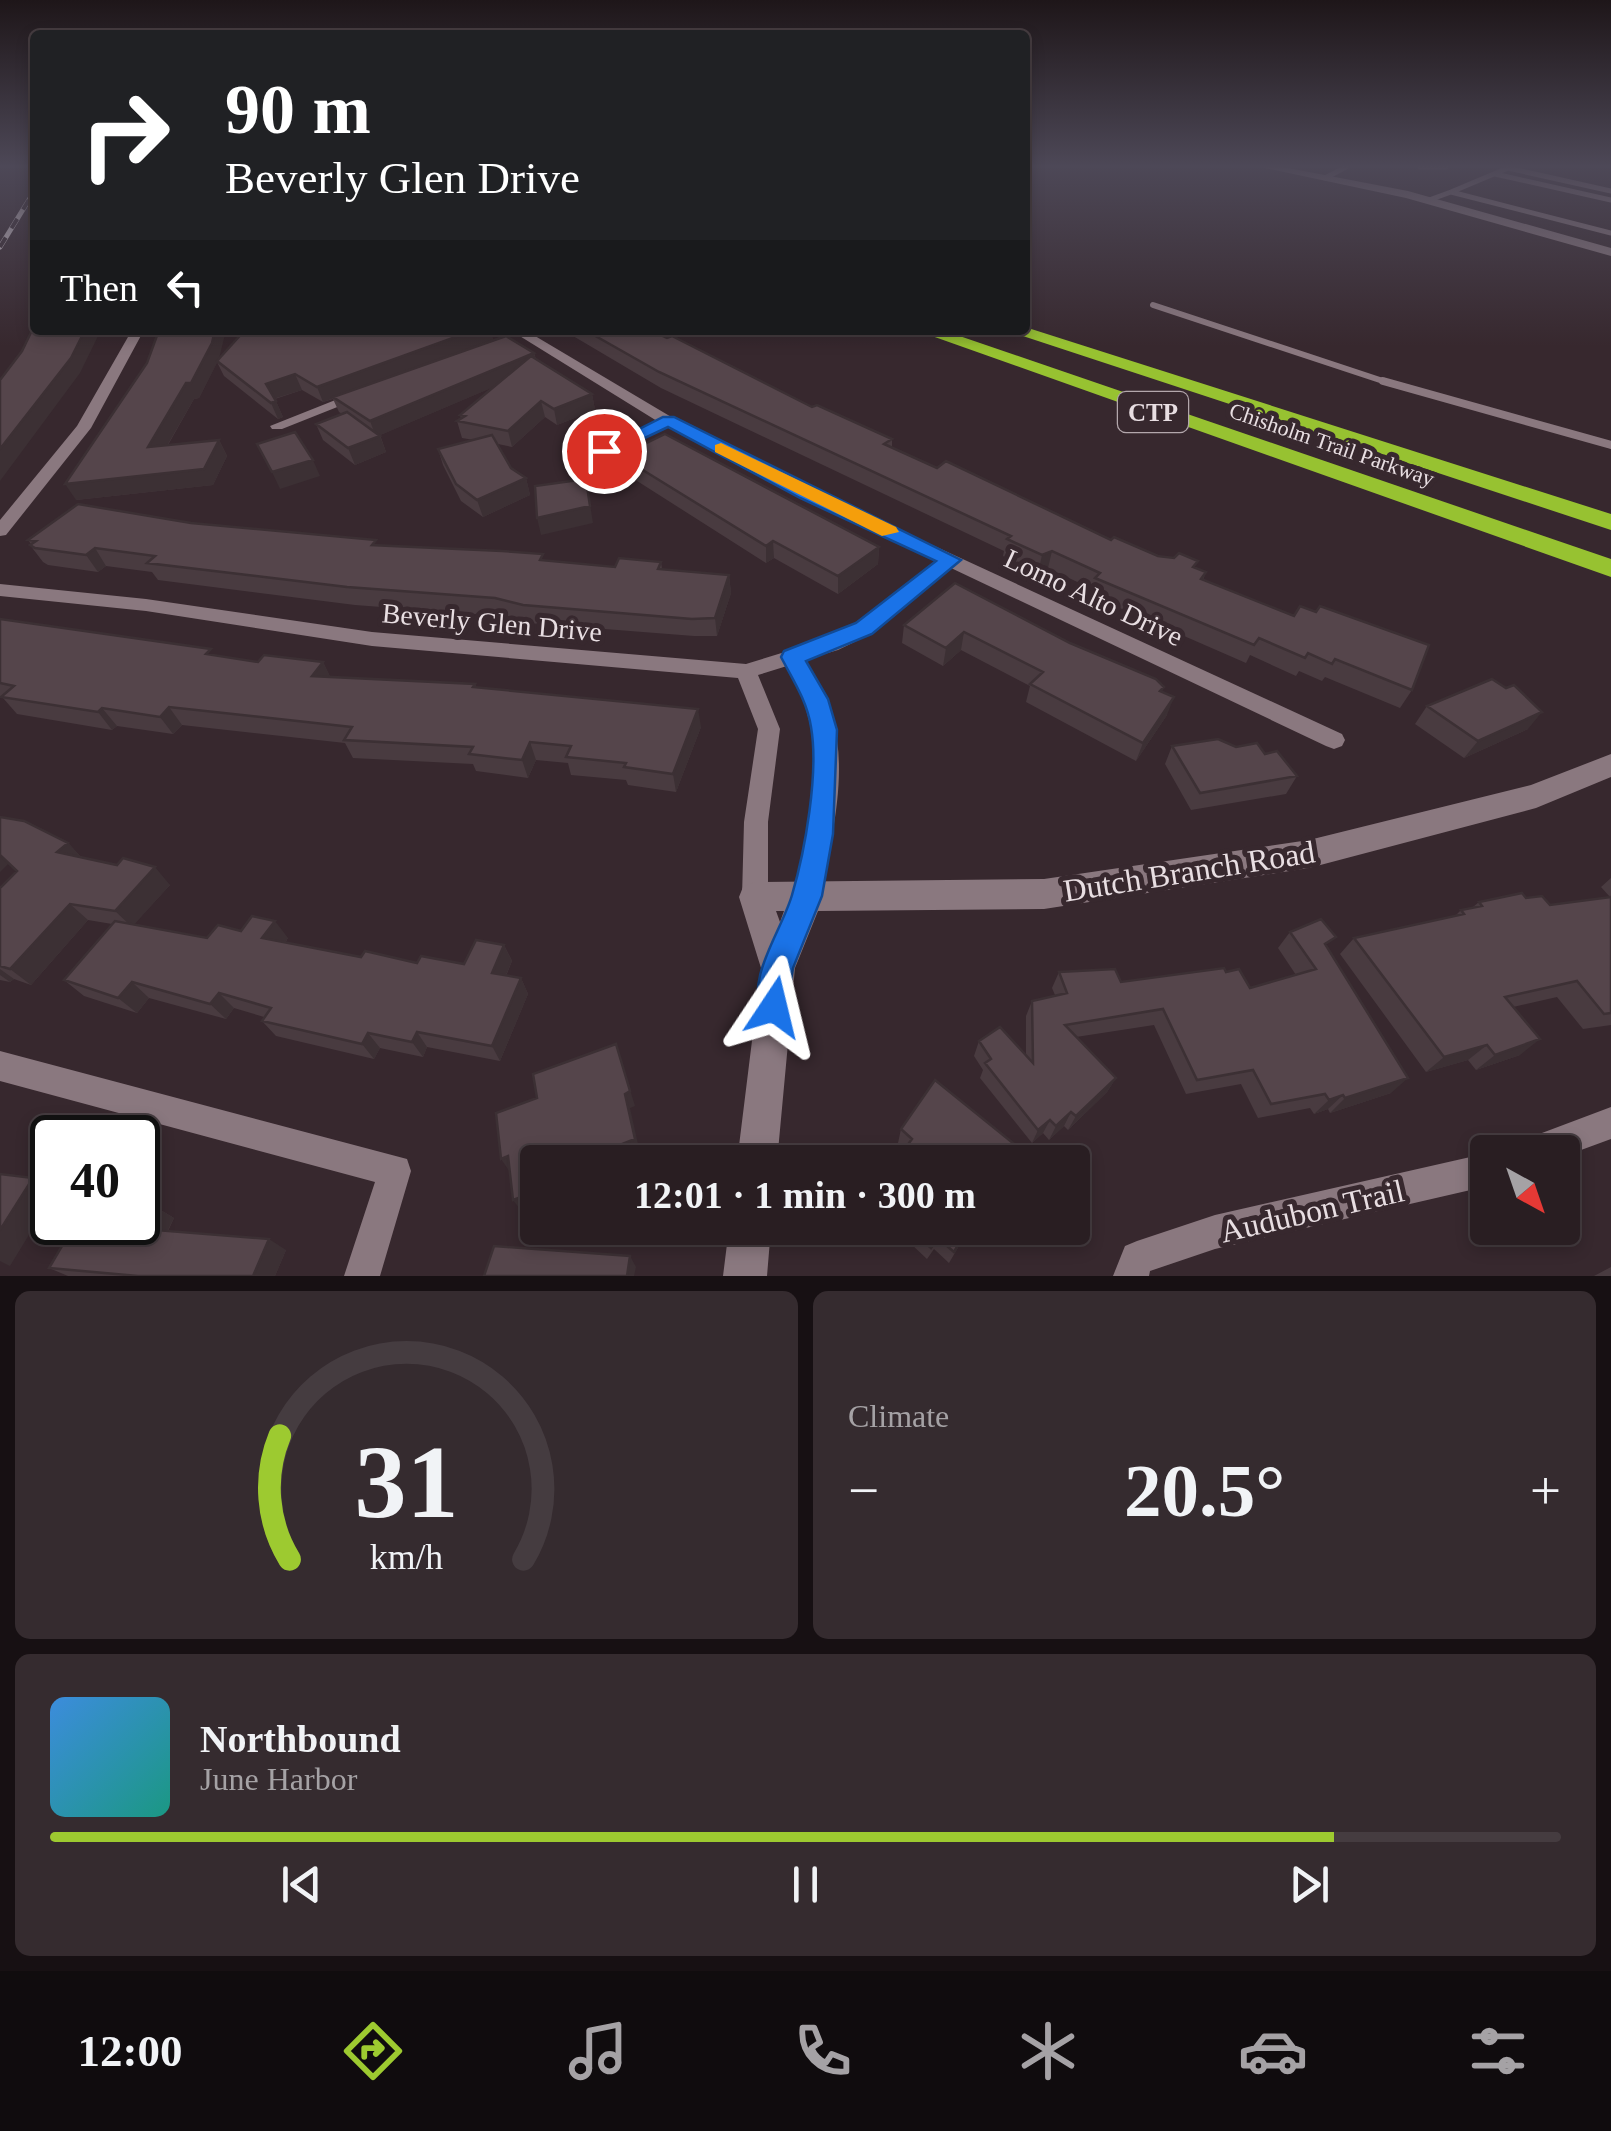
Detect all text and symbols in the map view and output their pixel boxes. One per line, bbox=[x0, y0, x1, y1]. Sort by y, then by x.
icon: right bbox=[60, 70, 190, 200]
text: 90 m bbox=[225, 71, 371, 148]
text: Beverly Glen Drive bbox=[225, 153, 580, 203]
icon: left bbox=[158, 260, 213, 315]
text: Then bbox=[60, 267, 138, 309]
road number: CTP bbox=[1118, 392, 1188, 432]
street label: Chisholm Trail Parkway bbox=[1226, 398, 1438, 491]
pin bbox=[562, 409, 647, 494]
icon: arrive bbox=[577, 424, 632, 479]
street label: Lomo Alto Drive bbox=[1000, 543, 1188, 652]
street label: Beverly Glen Drive bbox=[381, 597, 603, 648]
street label: Dutch Branch Road bbox=[1061, 833, 1317, 909]
position arrow bbox=[722, 955, 826, 1059]
speed limit sign: 40 bbox=[30, 1115, 160, 1245]
north arrow bbox=[1470, 1135, 1580, 1245]
map controls bbox=[1470, 1135, 1580, 1245]
street label: Audubon Trail bbox=[1217, 1172, 1408, 1250]
text: 12:01 · 1 min · 300 m bbox=[634, 1174, 976, 1216]
text: Climate bbox=[848, 1398, 949, 1434]
text: 31 bbox=[355, 1424, 459, 1539]
text: 20.5° bbox=[1124, 1449, 1285, 1532]
text: − bbox=[848, 1460, 879, 1521]
text: + bbox=[1530, 1460, 1561, 1521]
text: km/h bbox=[370, 1537, 443, 1577]
text: Northbound bbox=[200, 1718, 401, 1760]
text: June Harbor bbox=[200, 1761, 357, 1797]
icon: previous bbox=[274, 1857, 329, 1912]
icon: pause bbox=[778, 1857, 833, 1912]
icon: next bbox=[1282, 1857, 1337, 1912]
icon: directions bbox=[338, 2016, 408, 2086]
icon: music bbox=[563, 2016, 633, 2086]
icon: phone bbox=[788, 2016, 858, 2086]
icon: climate bbox=[1013, 2016, 1083, 2086]
icon: car bbox=[1238, 2016, 1308, 2086]
icon: filters bbox=[1463, 2016, 1533, 2086]
text: 12:00 bbox=[78, 2026, 183, 2076]

